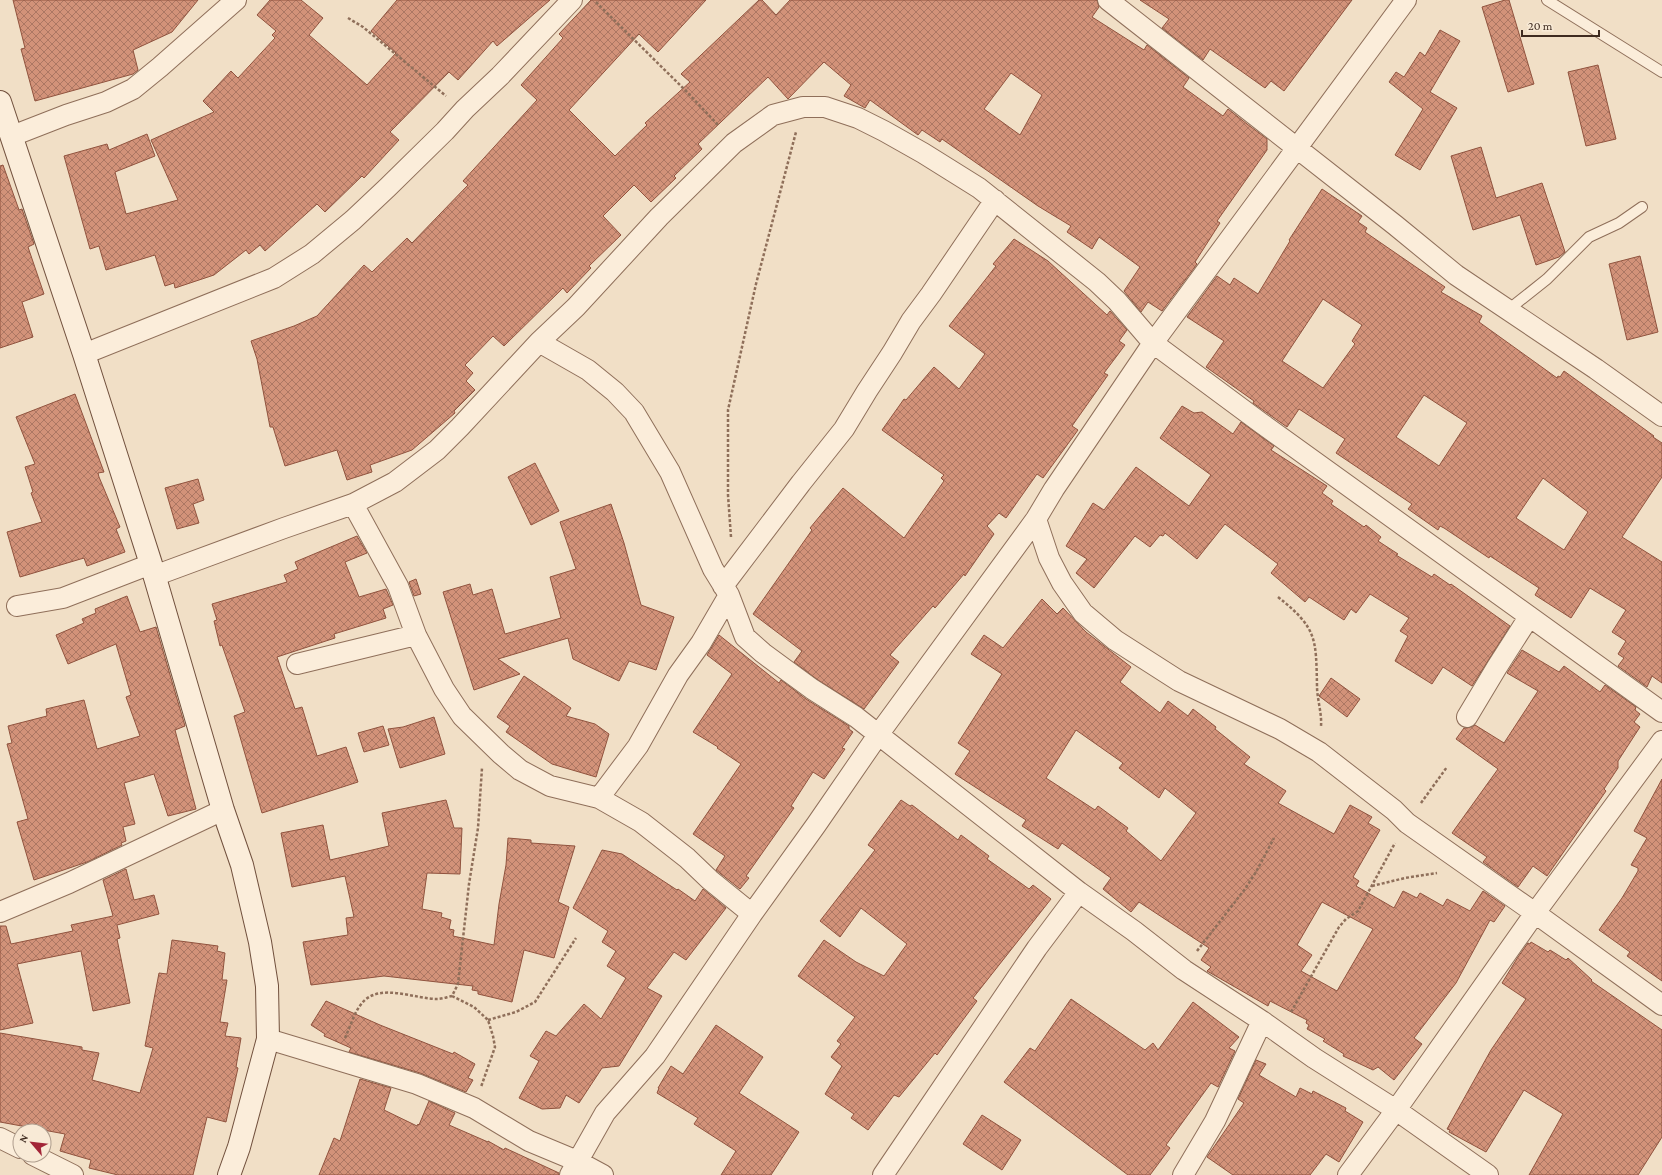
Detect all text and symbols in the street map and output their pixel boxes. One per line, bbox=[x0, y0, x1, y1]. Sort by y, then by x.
scale bar bbox=[1522, 12, 1599, 38]
text: 20 m bbox=[1528, 19, 1553, 33]
north arrow bbox=[12, 1123, 52, 1163]
text: N bbox=[16, 1132, 30, 1144]

